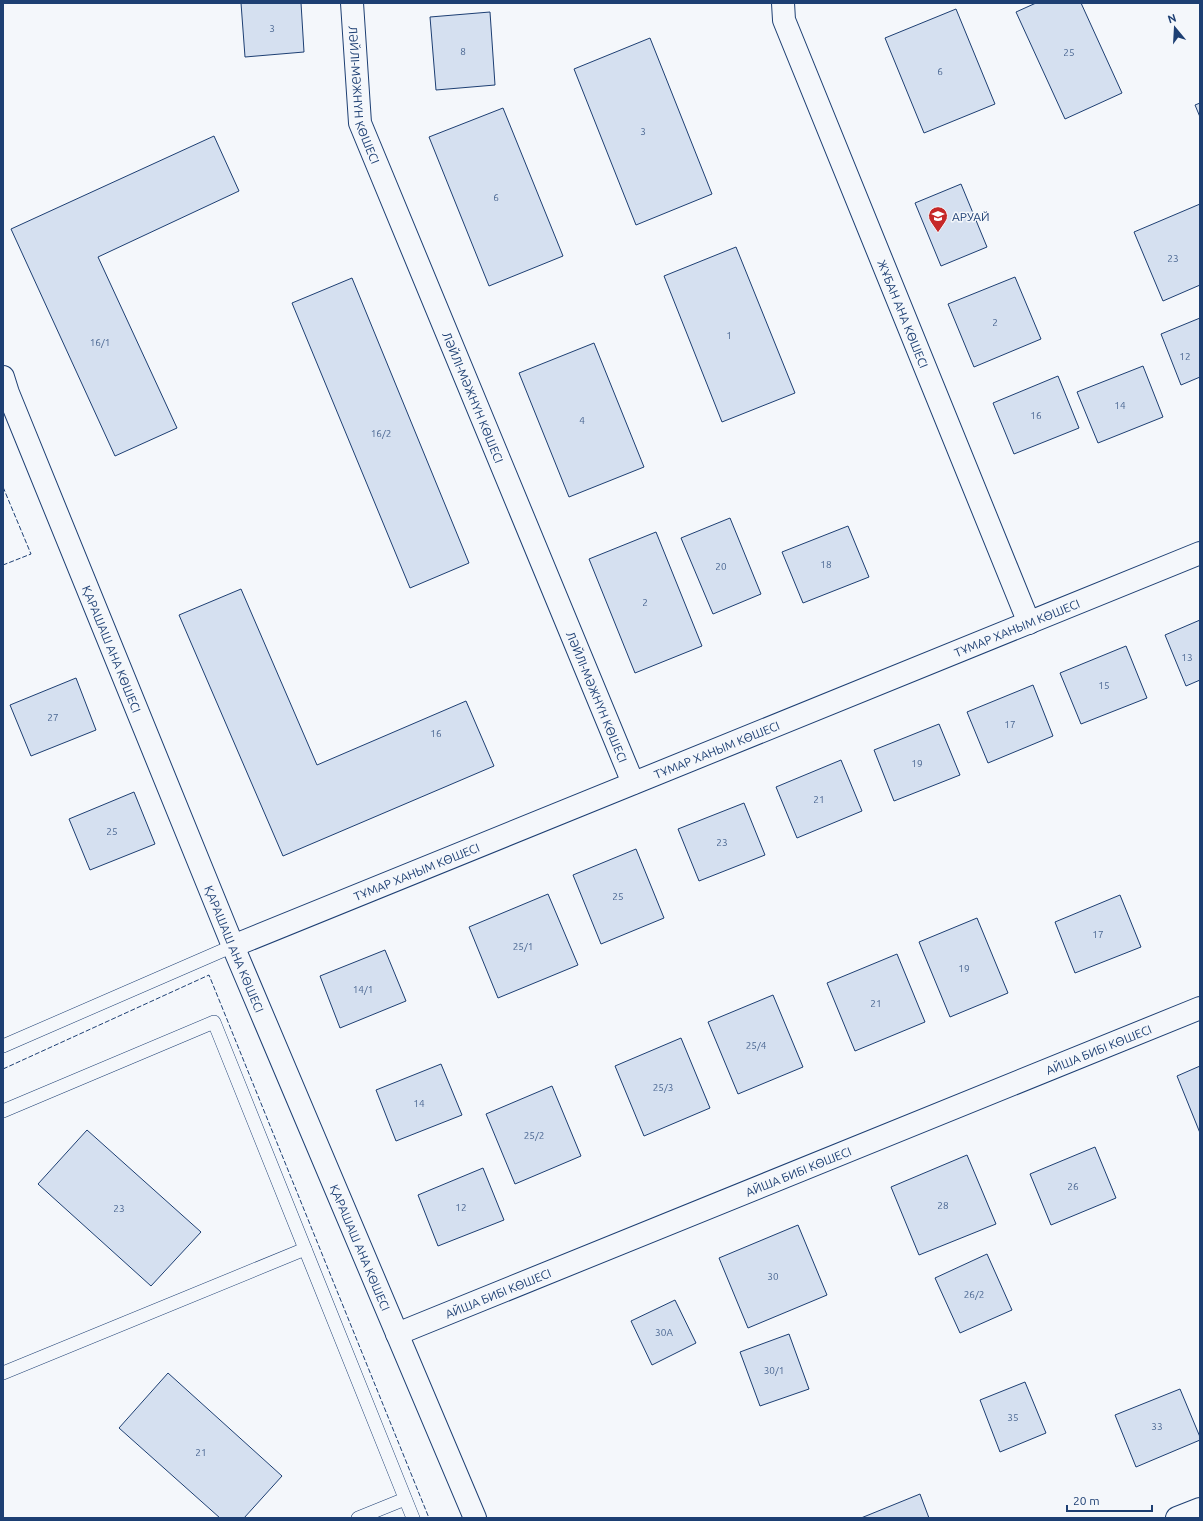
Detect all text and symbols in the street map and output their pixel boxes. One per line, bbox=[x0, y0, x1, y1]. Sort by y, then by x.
north arrow bbox=[1155, 8, 1195, 48]
text: N bbox=[1166, 12, 1178, 25]
house number: 3 bbox=[269, 23, 275, 34]
street label: ЛӘЙЛІ-МӘЖНҮН КӨШЕСІ bbox=[347, 25, 382, 165]
house number: 8 bbox=[460, 46, 466, 57]
house number: 25 bbox=[1063, 47, 1075, 58]
house number: 6 bbox=[937, 66, 943, 77]
house number: 3 bbox=[640, 126, 646, 137]
house number: 6 bbox=[493, 192, 499, 203]
school or university icon: АРУАЙ bbox=[927, 205, 949, 233]
place label: АРУАЙ bbox=[952, 210, 990, 223]
house number: 23 bbox=[1167, 253, 1179, 264]
street label: ЖҰБАН АНА КӨШЕСІ bbox=[876, 258, 931, 370]
house number: 2 bbox=[992, 317, 998, 328]
street label: ЛӘЙЛІ-МӘЖНҮН КӨШЕСІ bbox=[441, 330, 506, 465]
house number: 1 bbox=[726, 330, 732, 341]
house number: 16/1 bbox=[90, 337, 110, 348]
house number: 12 bbox=[1179, 351, 1191, 362]
house number: 14 bbox=[1114, 400, 1126, 411]
house number: 16 bbox=[1030, 410, 1042, 421]
house number: 4 bbox=[579, 415, 585, 426]
house number: 16/2 bbox=[371, 428, 391, 439]
house number: 18 bbox=[820, 559, 832, 570]
house number: 20 bbox=[715, 561, 727, 572]
street label: ҚАРАШАШ АНА КӨШЕСІ bbox=[80, 583, 144, 714]
street label: ТҰМАР ХАНЫМ КӨШЕСІ bbox=[952, 596, 1081, 659]
house number: 2 bbox=[642, 597, 648, 608]
street label: ЛӘЙЛІ-МӘЖНҮН КӨШЕСІ bbox=[564, 629, 630, 764]
house number: 13 bbox=[1181, 652, 1193, 663]
house number: 15 bbox=[1098, 680, 1110, 691]
house number: 27 bbox=[47, 712, 59, 723]
street label: ТҰМАР ХАНЫМ КӨШЕСІ bbox=[652, 718, 781, 781]
house number: 17 bbox=[1004, 719, 1016, 730]
house number: 16 bbox=[430, 728, 442, 739]
house number: 19 bbox=[911, 758, 923, 769]
house number: 21 bbox=[813, 794, 825, 805]
house number: 25 bbox=[106, 826, 118, 837]
house number: 23 bbox=[716, 837, 728, 848]
street label: ТҰМАР ХАНЫМ КӨШЕСІ bbox=[352, 840, 481, 903]
street label: ҚАРАШАШ АНА КӨШЕСІ bbox=[203, 884, 267, 1014]
house number: 25 bbox=[612, 891, 624, 902]
house number: 17 bbox=[1092, 929, 1104, 940]
house number: 25/1 bbox=[513, 941, 533, 952]
house number: 19 bbox=[958, 963, 970, 974]
house number: 14/1 bbox=[353, 984, 373, 995]
house number: 21 bbox=[870, 998, 882, 1009]
street label: АЙША БИБІ КӨШЕСІ bbox=[1044, 1022, 1153, 1076]
house number: 25/4 bbox=[746, 1040, 767, 1051]
house number: 25/3 bbox=[653, 1082, 673, 1093]
house number: 14 bbox=[413, 1098, 425, 1109]
house number: 25/2 bbox=[524, 1130, 544, 1141]
street label: АЙША БИБІ КӨШЕСІ bbox=[743, 1144, 853, 1198]
house number: 26 bbox=[1067, 1181, 1079, 1192]
street label: ҚАРАШАШ АНА КӨШЕСІ bbox=[328, 1182, 393, 1313]
house number: 28 bbox=[937, 1200, 949, 1211]
house number: 12 bbox=[455, 1202, 467, 1213]
house number: 23 bbox=[113, 1203, 125, 1214]
street label: АЙША БИБІ КӨШЕСІ bbox=[443, 1266, 553, 1320]
house number: 30 bbox=[767, 1271, 779, 1282]
house number: 26/2 bbox=[964, 1289, 984, 1300]
house number: 30А bbox=[655, 1327, 673, 1338]
house number: 30/1 bbox=[764, 1365, 784, 1376]
house number: 35 bbox=[1007, 1412, 1019, 1423]
house number: 33 bbox=[1151, 1421, 1163, 1432]
house number: 21 bbox=[195, 1447, 207, 1458]
scale bar bbox=[1067, 1487, 1152, 1513]
text: 20 m bbox=[1073, 1494, 1100, 1507]

